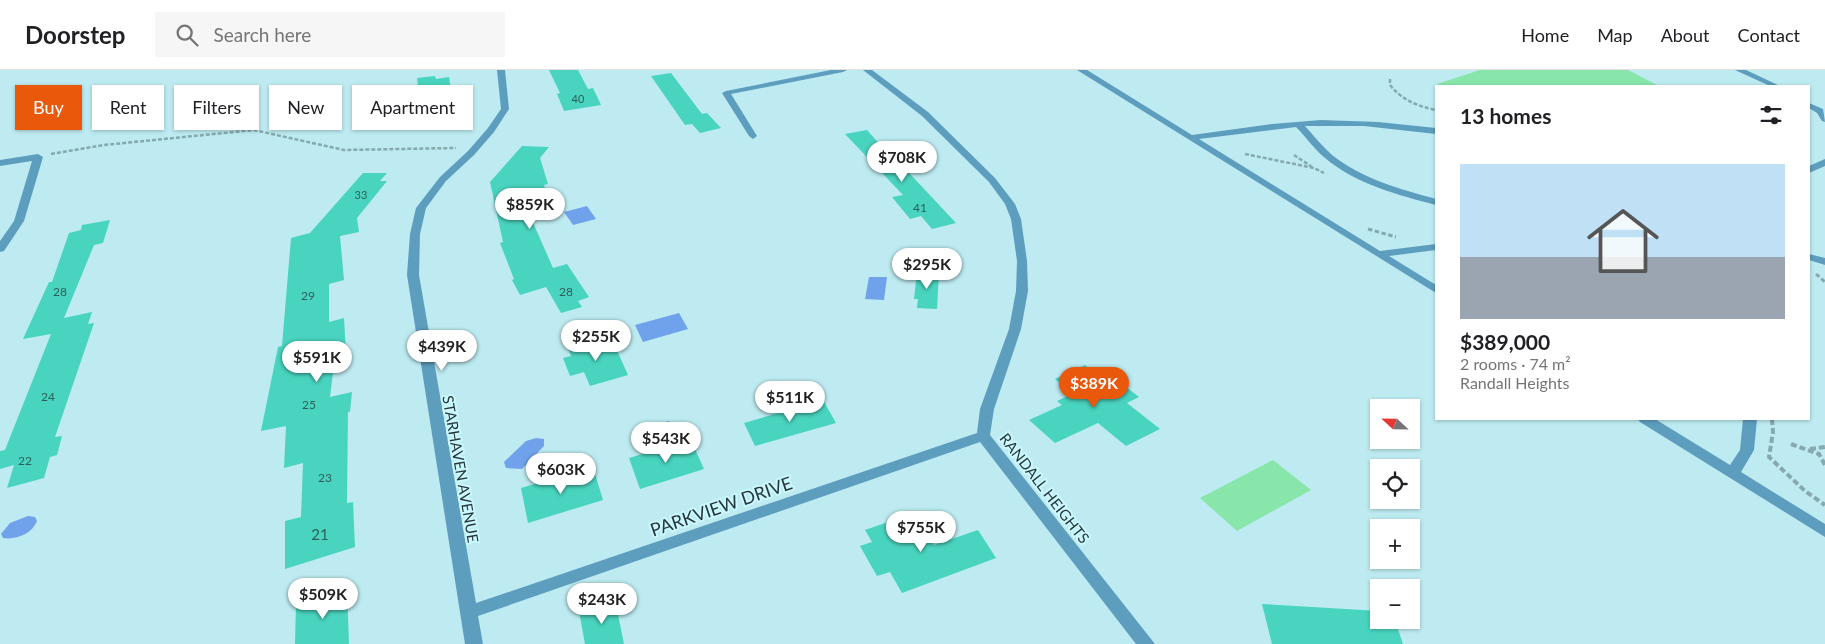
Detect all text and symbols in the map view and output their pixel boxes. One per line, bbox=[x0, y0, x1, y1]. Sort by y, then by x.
search box bbox=[155, 12, 505, 57]
text: Doorstep bbox=[25, 20, 125, 49]
icon: search bbox=[173, 21, 201, 49]
text: Search here bbox=[213, 23, 311, 46]
text: Home bbox=[1521, 24, 1569, 46]
text: Map bbox=[1597, 24, 1633, 46]
text: About bbox=[1661, 24, 1710, 46]
text: Contact bbox=[1738, 24, 1800, 46]
chip: Buy bbox=[15, 85, 82, 130]
chip: Rent bbox=[92, 85, 164, 130]
chip: Filters bbox=[174, 85, 259, 130]
chip: New bbox=[269, 85, 342, 130]
chip: Apartment bbox=[352, 85, 473, 130]
house number: 40 bbox=[572, 92, 585, 105]
icon: filters bbox=[1757, 101, 1785, 129]
text: 13 homes bbox=[1460, 103, 1551, 128]
pin: $708K bbox=[867, 140, 937, 183]
text: $708K bbox=[878, 147, 926, 166]
house number: 33 bbox=[355, 188, 367, 201]
pin: $859K bbox=[495, 188, 565, 230]
text: $859K bbox=[506, 194, 554, 213]
icon: home bbox=[1578, 196, 1668, 286]
house number: 41 bbox=[913, 200, 927, 215]
pin: $295K bbox=[892, 248, 962, 290]
text: $295K bbox=[903, 254, 951, 273]
house number: 28 bbox=[53, 284, 67, 299]
house number: 28 bbox=[559, 284, 573, 299]
house number: 29 bbox=[301, 288, 315, 303]
pin: $255K bbox=[561, 320, 631, 362]
text: $255K bbox=[572, 326, 620, 345]
text: $389,000 bbox=[1460, 329, 1550, 354]
pin: $439K bbox=[407, 330, 477, 372]
text: $439K bbox=[418, 336, 466, 355]
pin: $591K bbox=[282, 340, 352, 383]
text: $591K bbox=[293, 347, 341, 366]
text: 2 rooms · 74 m² bbox=[1460, 354, 1571, 373]
pin: $389K bbox=[1059, 366, 1129, 409]
text: $389K bbox=[1070, 373, 1118, 392]
text: Randall Heights bbox=[1460, 373, 1569, 392]
pin: $511K bbox=[755, 380, 825, 423]
text: $511K bbox=[766, 387, 814, 406]
house number: 24 bbox=[41, 389, 55, 404]
street label: STARHAVEN AVENUE bbox=[439, 394, 483, 544]
house number: 25 bbox=[302, 397, 316, 412]
north arrow bbox=[1370, 399, 1420, 449]
map controls bbox=[1370, 399, 1420, 629]
pin: $543K bbox=[631, 422, 701, 464]
text: $543K bbox=[642, 428, 690, 447]
street label: RANDALL HEIGHTS bbox=[996, 429, 1094, 547]
pin: $603K bbox=[526, 452, 596, 495]
house number: 22 bbox=[18, 453, 32, 468]
text: $603K bbox=[537, 459, 585, 478]
button: locate bbox=[1370, 459, 1420, 509]
house number: 23 bbox=[318, 470, 332, 485]
street label: PARKVIEW DRIVE bbox=[647, 471, 795, 541]
pin: $755K bbox=[886, 510, 956, 553]
text: $755K bbox=[897, 517, 945, 536]
button: + bbox=[1370, 519, 1420, 569]
house number: 21 bbox=[311, 525, 329, 543]
pin: $509K bbox=[288, 578, 358, 620]
button: − bbox=[1370, 579, 1420, 629]
pin: $243K bbox=[567, 582, 637, 625]
text: $509K bbox=[299, 584, 347, 603]
text: $243K bbox=[578, 589, 626, 608]

